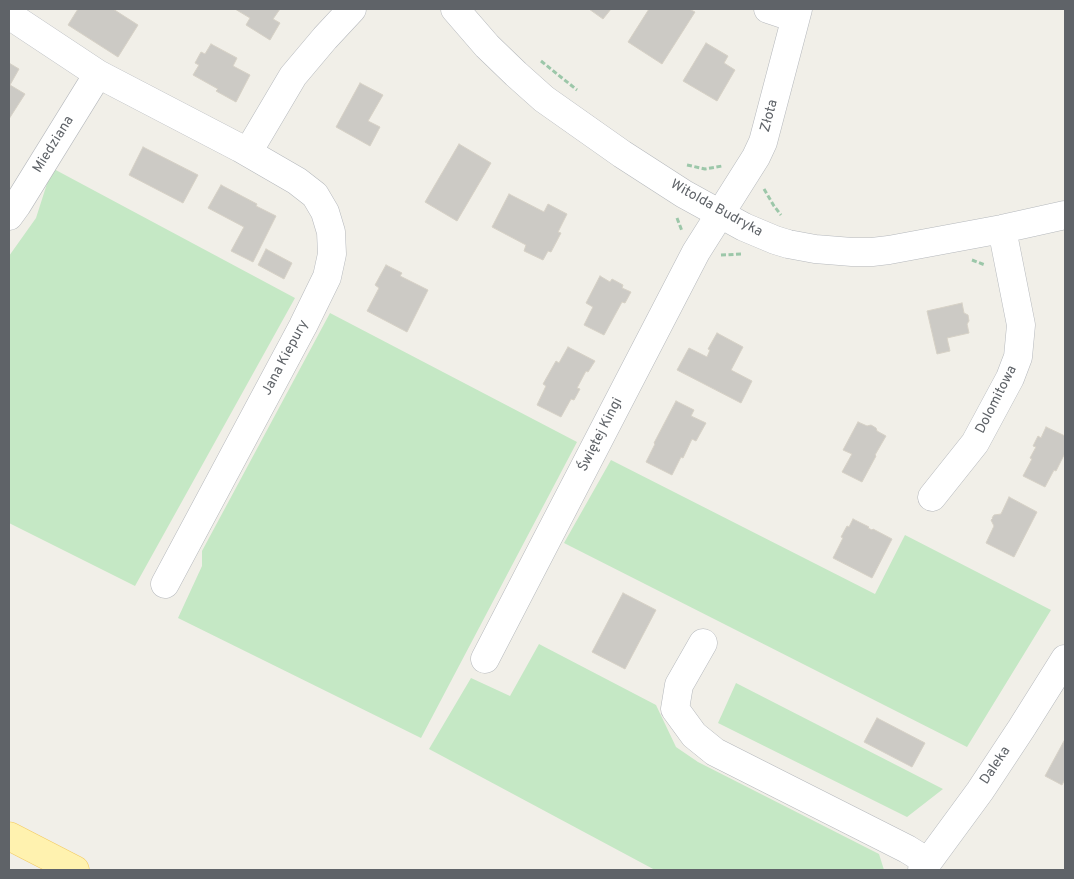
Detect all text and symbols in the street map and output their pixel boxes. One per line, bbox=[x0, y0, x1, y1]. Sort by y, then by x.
street label: Złota bbox=[758, 98, 782, 134]
street label: Miedziana bbox=[30, 113, 78, 177]
street label: Witolda Budryka bbox=[667, 177, 765, 241]
street label: Jana Kiepury bbox=[259, 317, 313, 399]
street label: Dolomitowa bbox=[973, 363, 1021, 437]
street label: Świętej Kingi bbox=[575, 395, 627, 475]
street label: Daleka bbox=[977, 744, 1015, 788]

